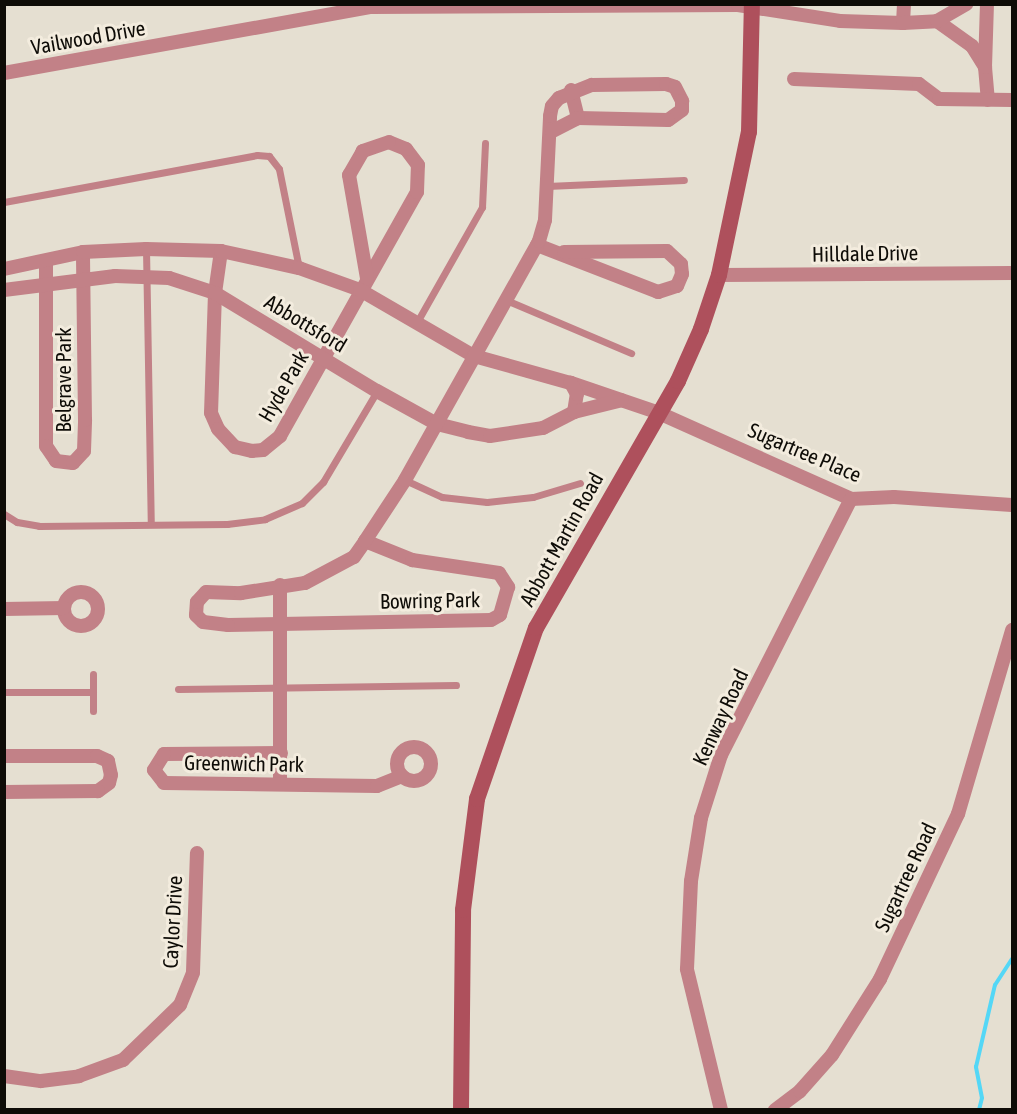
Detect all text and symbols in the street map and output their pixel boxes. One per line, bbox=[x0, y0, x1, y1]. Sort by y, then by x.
street label: Vailwood Drive bbox=[29, 15, 147, 59]
street label: Hilldale Drive bbox=[812, 239, 918, 267]
street label: Abbottsford bbox=[260, 289, 352, 357]
street label: Belgrave Park bbox=[50, 327, 76, 433]
street label: Hyde Park bbox=[253, 346, 313, 426]
street label: Sugartree Place bbox=[745, 417, 865, 487]
street label: Abbott Martin Road bbox=[514, 468, 608, 610]
street label: Bowring Park bbox=[380, 587, 480, 613]
street label: Kenway Road bbox=[687, 665, 753, 769]
street label: Greenwich Park bbox=[184, 749, 304, 777]
street label: Sugartree Road bbox=[869, 818, 941, 936]
street label: Caylor Drive bbox=[157, 875, 187, 969]

